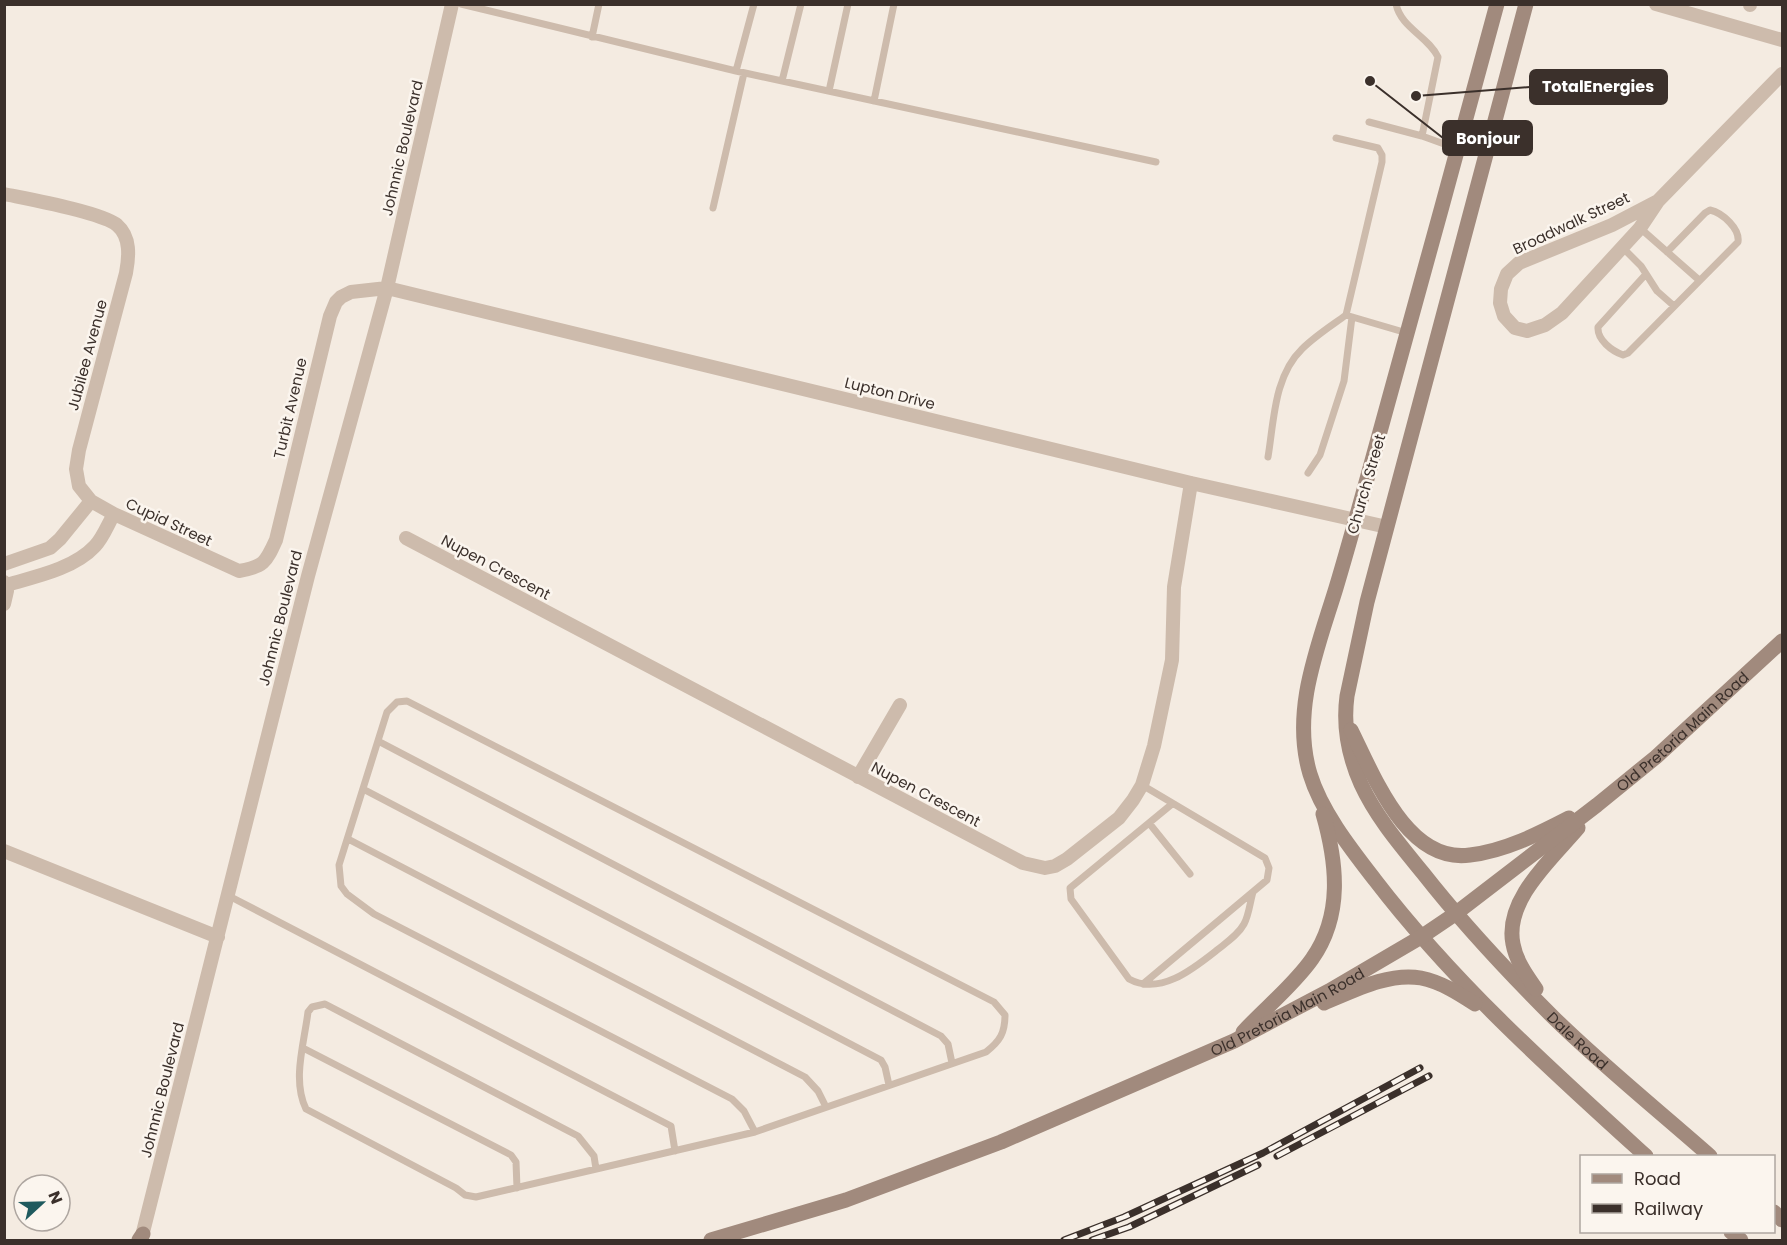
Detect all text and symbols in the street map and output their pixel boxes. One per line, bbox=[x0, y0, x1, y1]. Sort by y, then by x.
callout: TotalEnergies bbox=[1530, 70, 1667, 104]
text: TotalEnergies bbox=[1542, 75, 1654, 98]
street label: Johnnic Boulevard bbox=[376, 78, 428, 218]
callout: Bonjour bbox=[1443, 121, 1532, 155]
text: Bonjour bbox=[1456, 127, 1520, 150]
street label: Broadwalk Street bbox=[1509, 187, 1633, 259]
street label: Jubilee Avenue bbox=[62, 297, 112, 413]
street label: Turbit Avenue bbox=[268, 355, 312, 461]
street label: Lupton Drive bbox=[843, 372, 937, 414]
street label: Church Street bbox=[1342, 432, 1390, 536]
street label: Cupid Street bbox=[122, 493, 216, 551]
street label: Nupen Crescent bbox=[438, 529, 554, 605]
street label: Johnnic Boulevard bbox=[253, 548, 307, 688]
street label: Old Pretoria Main Road bbox=[1611, 666, 1753, 796]
street label: Nupen Crescent bbox=[868, 756, 984, 832]
street label: Old Pretoria Main Road bbox=[1207, 962, 1368, 1061]
street label: Dale Road bbox=[1543, 1007, 1613, 1074]
street label: Johnnic Boulevard bbox=[135, 1020, 189, 1160]
legend bbox=[1580, 1155, 1775, 1233]
text: Road bbox=[1634, 1166, 1681, 1191]
north arrow bbox=[12, 1173, 72, 1233]
text: N bbox=[43, 1188, 68, 1207]
text: Railway bbox=[1634, 1196, 1703, 1221]

